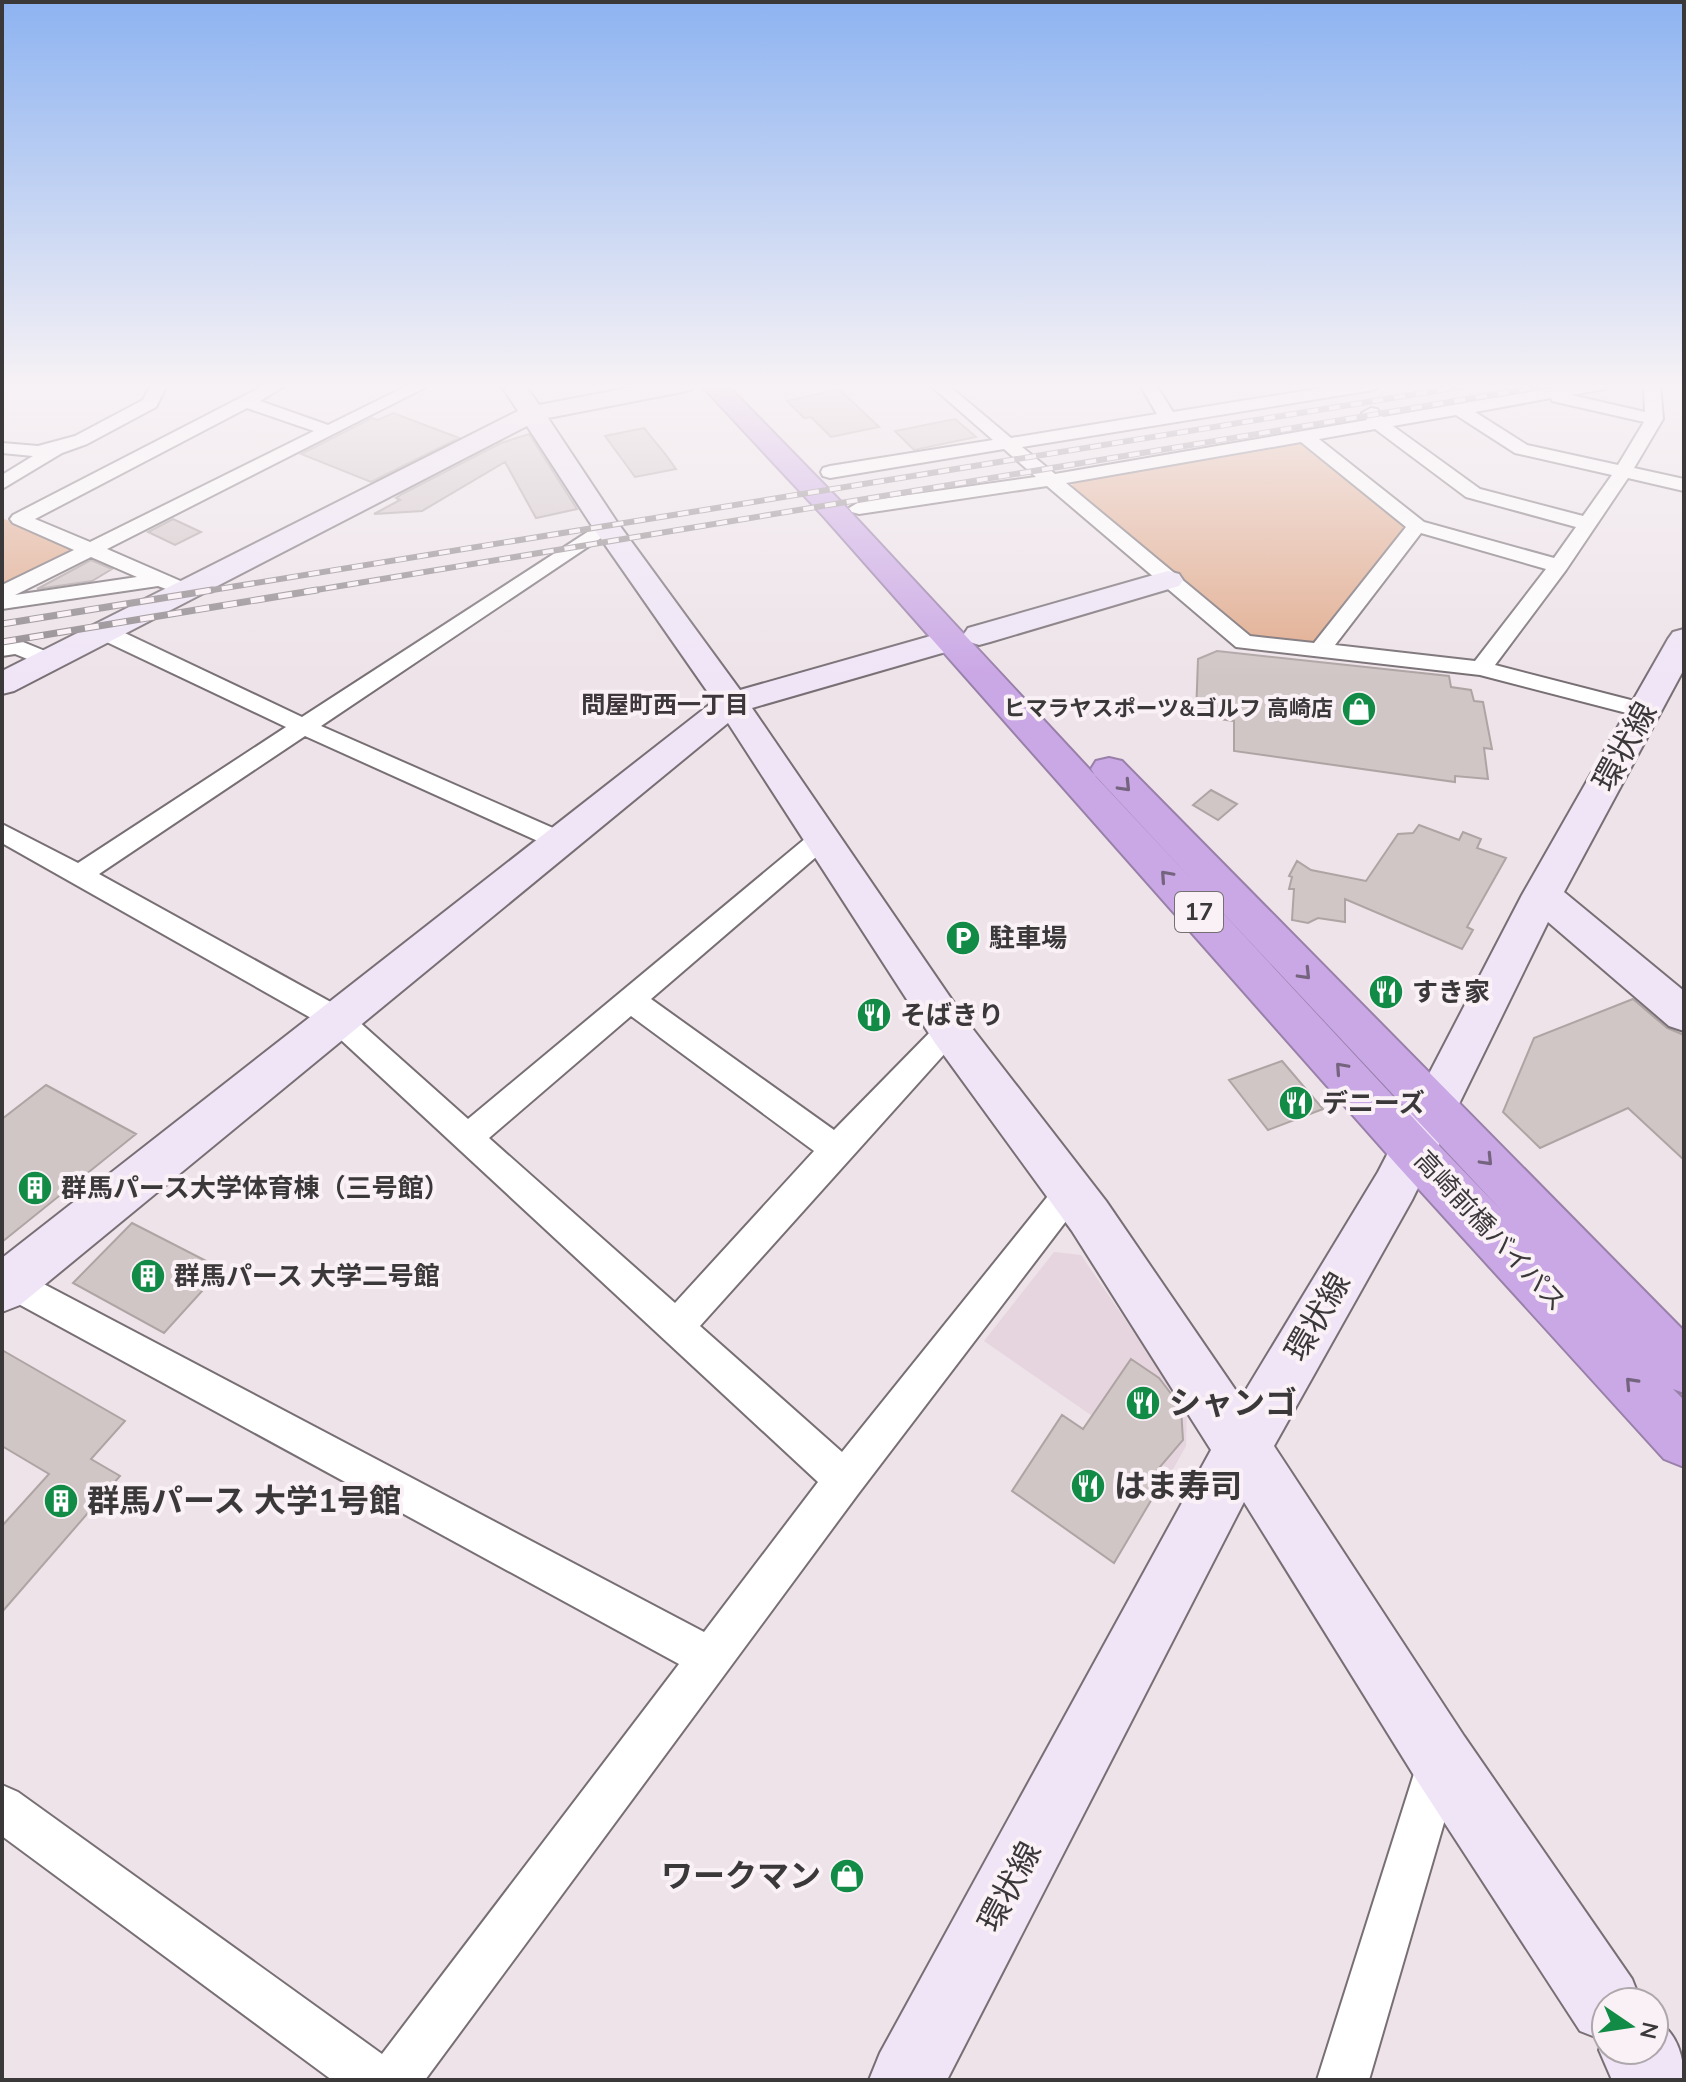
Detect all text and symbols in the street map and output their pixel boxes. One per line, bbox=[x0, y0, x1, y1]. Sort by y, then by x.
district label: 問屋町西一丁目 bbox=[581, 689, 749, 721]
shop icon: ヒマラヤスポーツ&ゴルフ 高崎店 bbox=[1340, 690, 1378, 728]
place label: ヒマラヤスポーツ&ゴルフ 高崎店 bbox=[1004, 694, 1333, 724]
street label: 環状線 bbox=[1583, 695, 1667, 799]
one-way arrow bbox=[1116, 777, 1130, 791]
one-way arrow bbox=[1161, 870, 1176, 885]
road number: 17 bbox=[1175, 892, 1223, 932]
parking icon: 駐車場 bbox=[944, 919, 982, 957]
place label: 駐車場 bbox=[989, 921, 1067, 956]
one-way arrow bbox=[1296, 965, 1310, 979]
restaurant icon: すき家 bbox=[1367, 973, 1405, 1011]
place label: すき家 bbox=[1412, 975, 1490, 1010]
restaurant icon: そばきり bbox=[855, 996, 893, 1034]
place label: そばきり bbox=[900, 998, 1004, 1033]
one-way arrow bbox=[1336, 1063, 1351, 1077]
restaurant icon: デニーズ bbox=[1277, 1084, 1315, 1122]
place label: デニーズ bbox=[1322, 1086, 1425, 1121]
street label: 高崎前橋バイパス bbox=[1406, 1143, 1574, 1319]
one-way arrow bbox=[1477, 1151, 1492, 1165]
building icon: 群馬パース大学体育棟（三号館） bbox=[16, 1169, 54, 1207]
place label: 群馬パース大学体育棟（三号館） bbox=[61, 1171, 450, 1206]
building icon: 群馬パース 大学二号館 bbox=[129, 1257, 167, 1295]
place label: 群馬パース 大学二号館 bbox=[174, 1259, 440, 1294]
street label: 環状線 bbox=[1275, 1265, 1361, 1369]
one-way arrow bbox=[1627, 1377, 1641, 1392]
place label: シャンゴ bbox=[1169, 1382, 1297, 1425]
restaurant icon: シャンゴ bbox=[1124, 1384, 1162, 1422]
place label: はま寿司 bbox=[1114, 1465, 1242, 1508]
restaurant icon: はま寿司 bbox=[1069, 1467, 1107, 1505]
place label: 群馬パース 大学1号館 bbox=[87, 1480, 401, 1523]
building icon: 群馬パース 大学1号館 bbox=[42, 1482, 80, 1520]
street label: 環状線 bbox=[968, 1835, 1052, 1939]
place label: ワークマン bbox=[661, 1855, 821, 1898]
shop icon: ワークマン bbox=[828, 1857, 866, 1895]
north arrow bbox=[1590, 1986, 1670, 2066]
text: N bbox=[1632, 2019, 1665, 2042]

